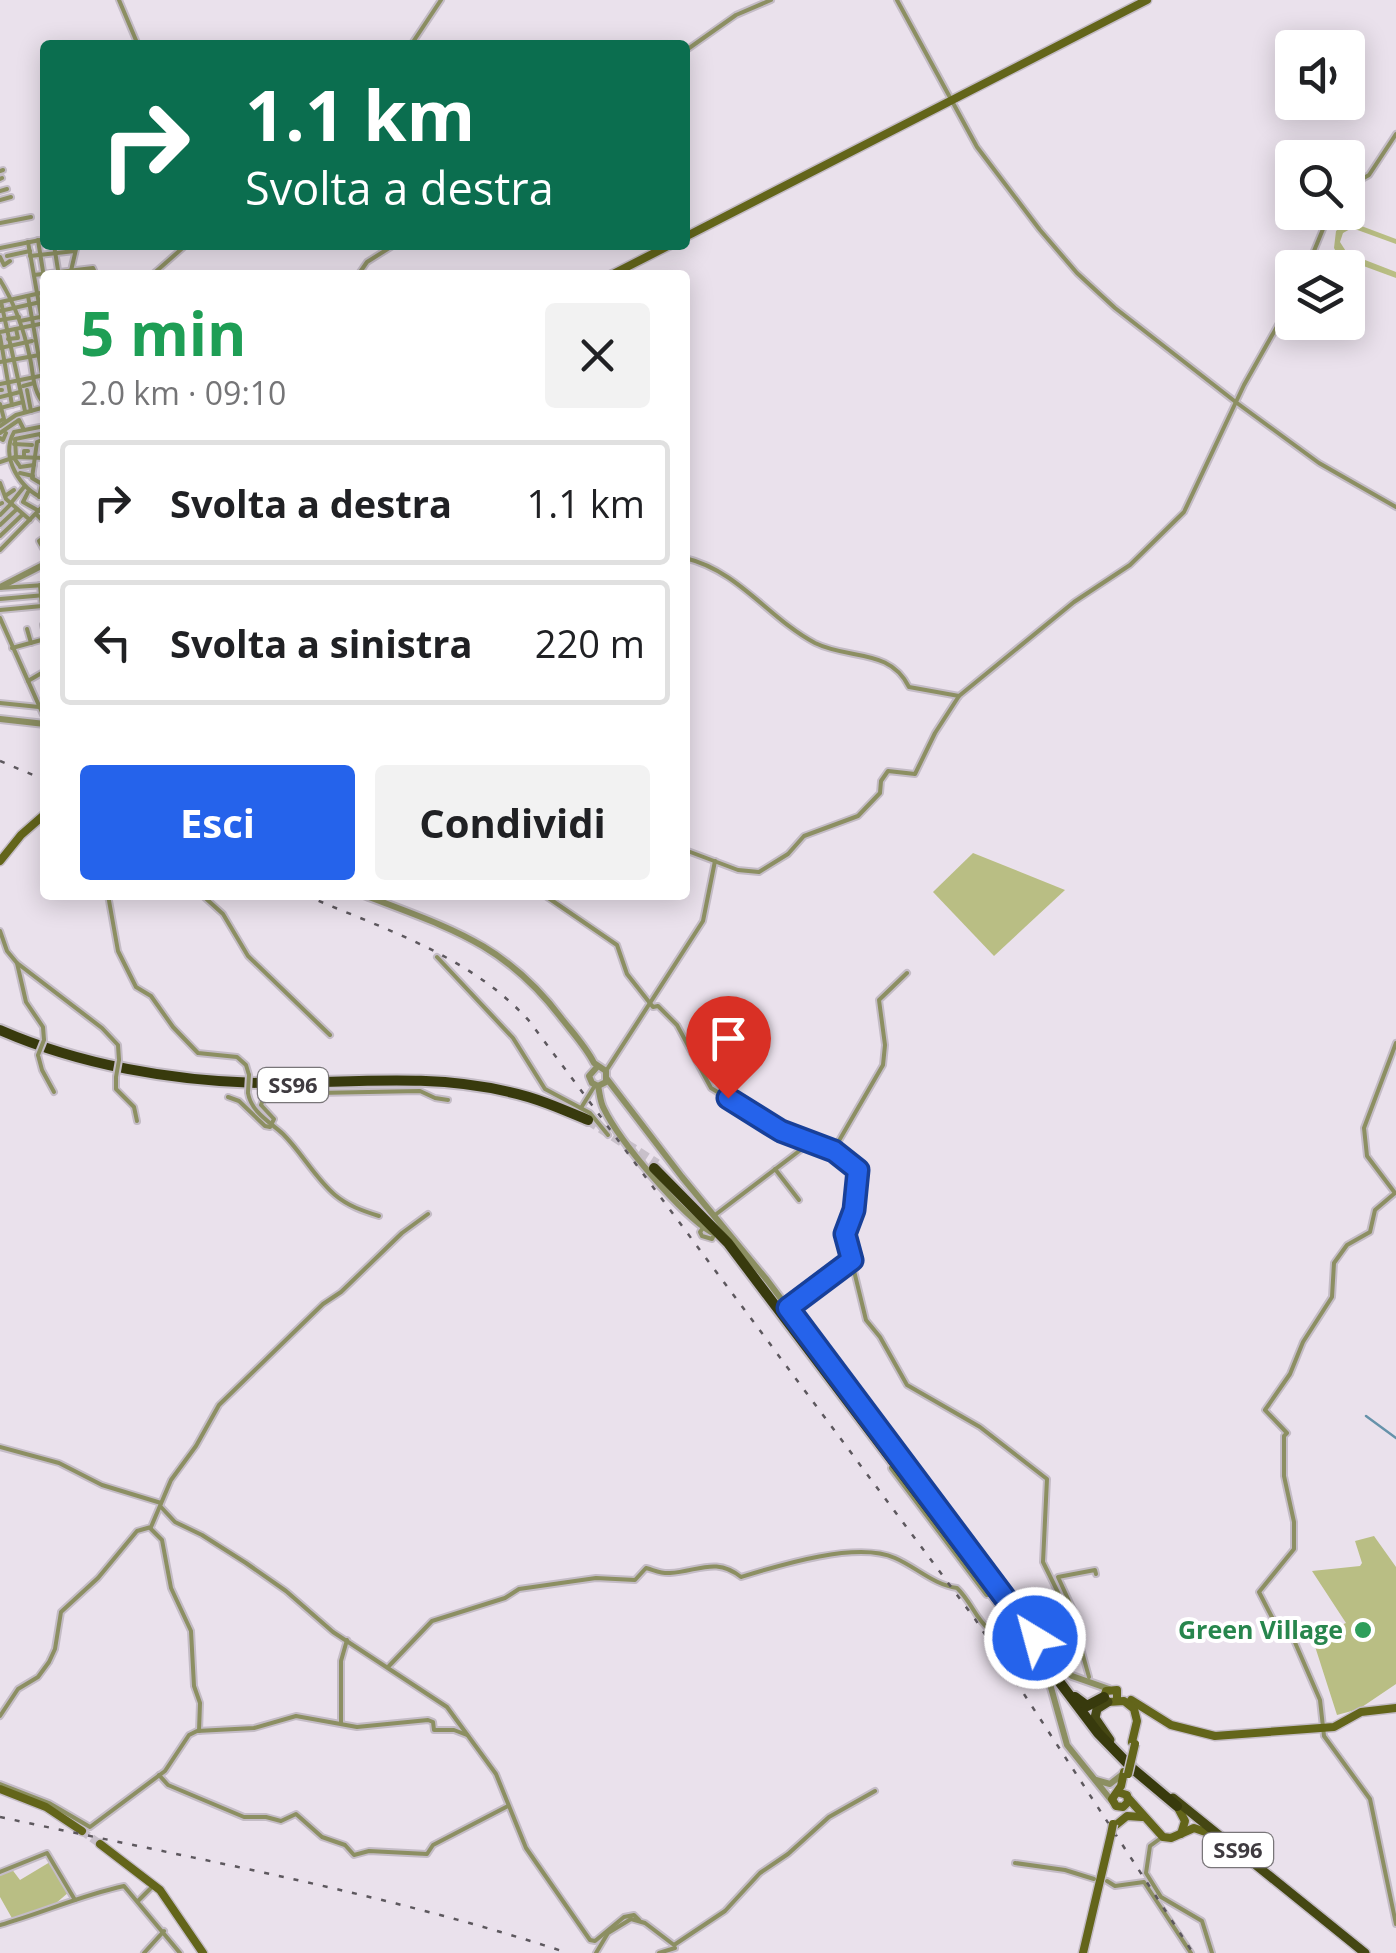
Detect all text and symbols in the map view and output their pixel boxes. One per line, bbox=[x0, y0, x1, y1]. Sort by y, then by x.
map controls bbox=[1275, 30, 1365, 340]
button: sound bbox=[1275, 30, 1365, 120]
text: 1.1 km bbox=[245, 66, 475, 162]
icon: right bbox=[80, 80, 210, 210]
button: search bbox=[1275, 140, 1365, 230]
text: Svolta a destra bbox=[245, 157, 554, 218]
button: layers bbox=[1275, 250, 1365, 340]
text: 5 min bbox=[80, 292, 247, 374]
button: close bbox=[545, 303, 650, 408]
text: 2.0 km · 09:10 bbox=[80, 371, 286, 414]
icon: right bbox=[85, 475, 140, 530]
text: Svolta a destra bbox=[170, 477, 452, 529]
text: 1.1 km bbox=[527, 477, 645, 529]
icon: left bbox=[85, 615, 140, 670]
text: Svolta a sinistra bbox=[170, 617, 472, 669]
text: 220 m bbox=[535, 617, 645, 669]
button: Esci bbox=[80, 765, 355, 880]
button: Condividi bbox=[375, 765, 650, 880]
pin bbox=[686, 996, 771, 1099]
icon: arrive bbox=[701, 1011, 756, 1066]
road number: SS96 bbox=[258, 1068, 328, 1102]
position arrow bbox=[983, 1586, 1087, 1690]
place label: Green Village bbox=[1178, 1612, 1343, 1646]
marker: Green Village bbox=[1352, 1619, 1374, 1641]
road number: SS96 bbox=[1203, 1833, 1273, 1867]

